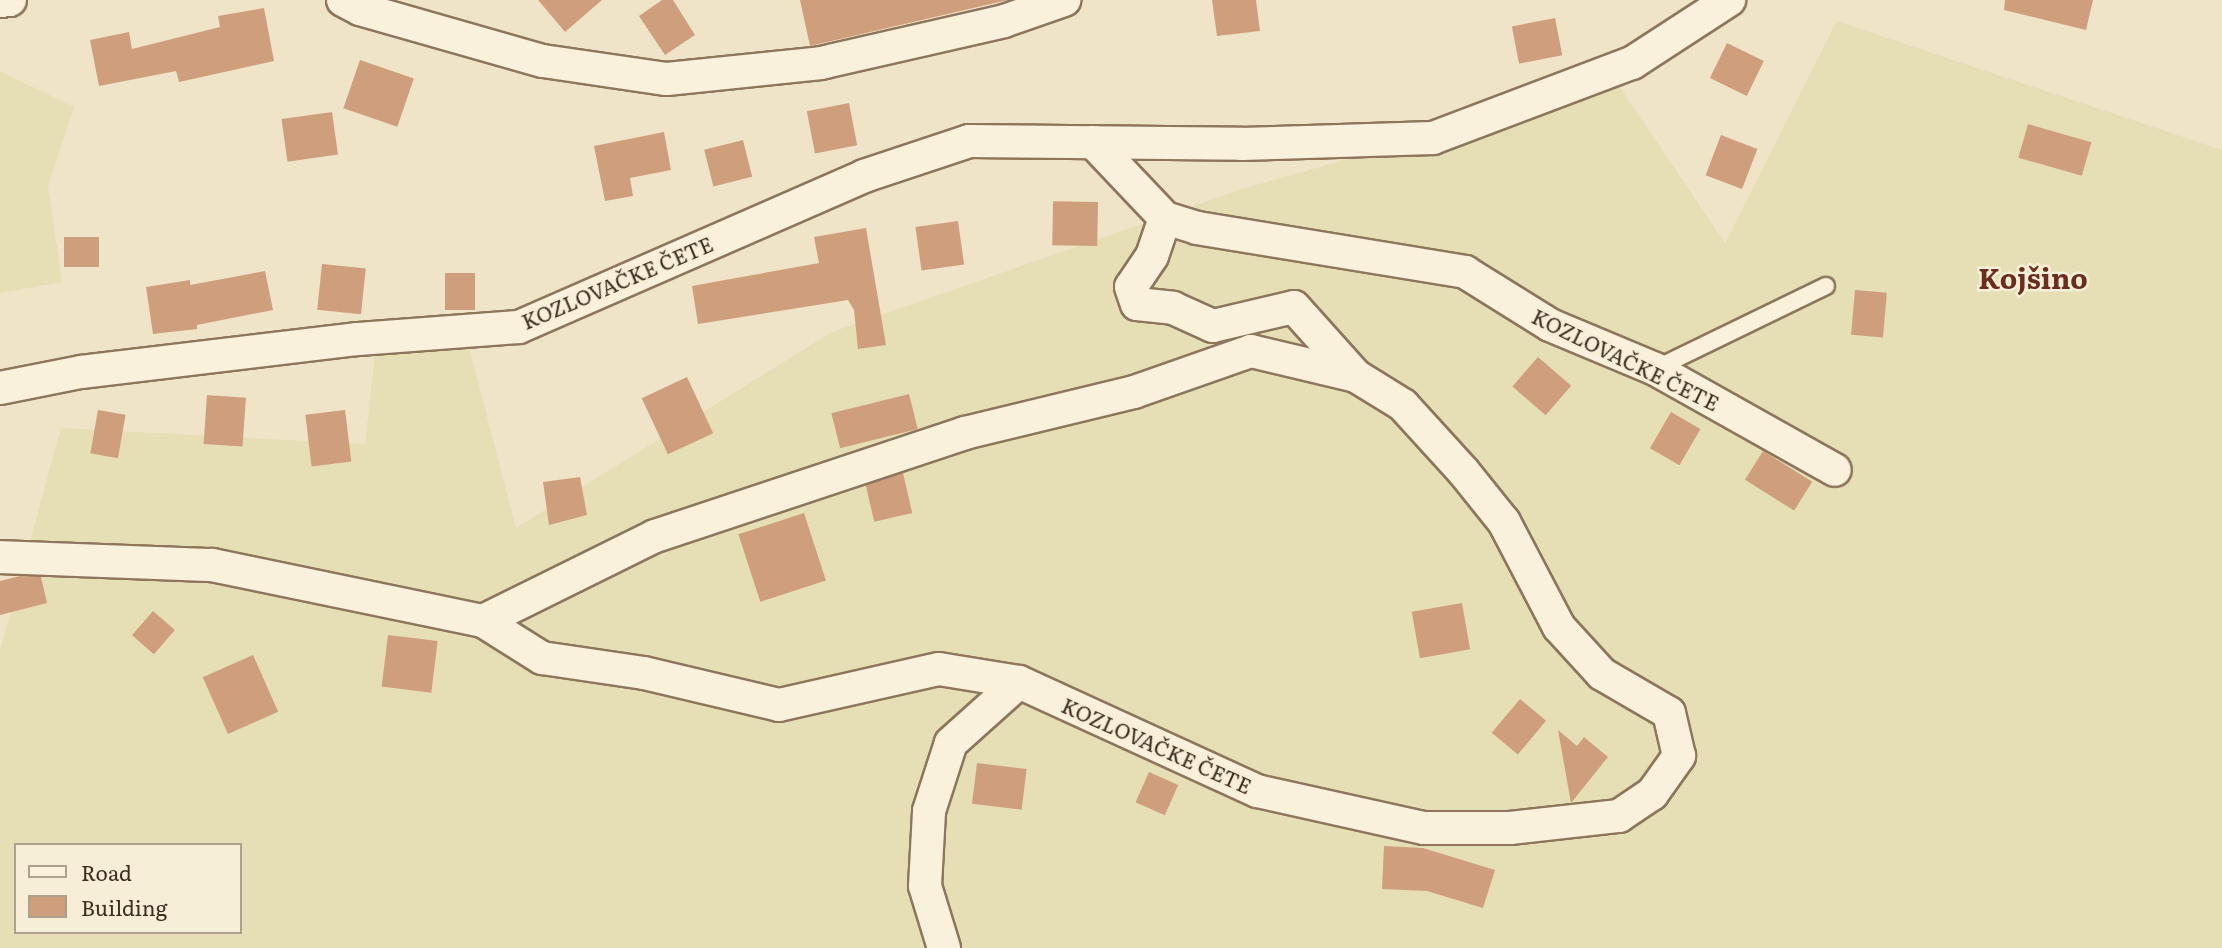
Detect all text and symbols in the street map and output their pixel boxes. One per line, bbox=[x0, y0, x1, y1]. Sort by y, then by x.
street label: KOZLOVAČKE ČETE bbox=[518, 230, 716, 334]
district label: Kojšino bbox=[1978, 260, 2088, 294]
street label: KOZLOVAČKE ČETE bbox=[1528, 303, 1724, 415]
street label: KOZLOVAČKE ČETE bbox=[1058, 692, 1256, 798]
legend bbox=[14, 843, 242, 934]
text: Road bbox=[81, 856, 132, 887]
text: Building bbox=[81, 891, 167, 922]

